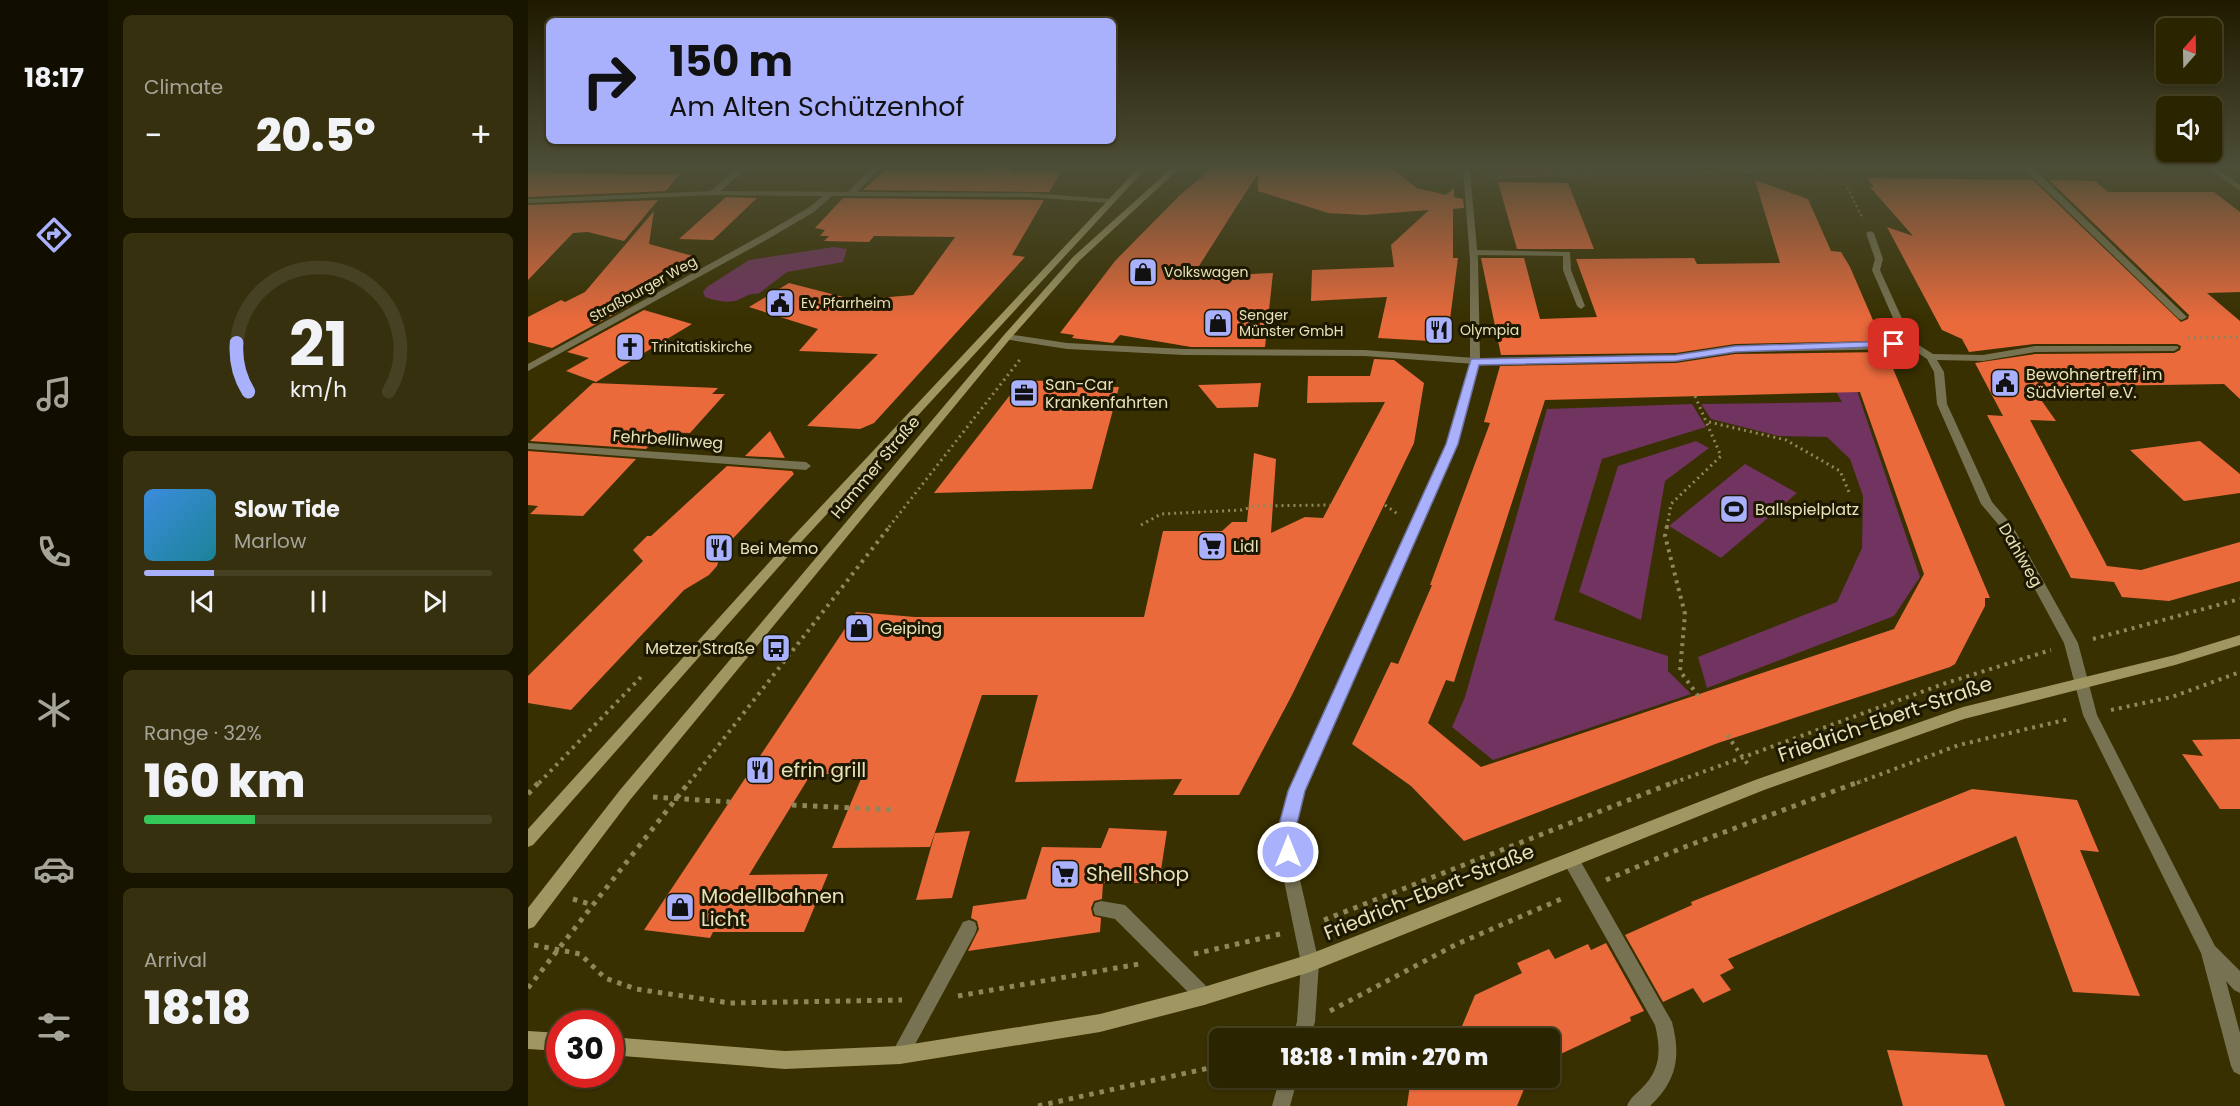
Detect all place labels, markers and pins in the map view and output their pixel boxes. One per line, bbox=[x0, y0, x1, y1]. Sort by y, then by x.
shop icon: Volkswagen bbox=[1127, 256, 1159, 288]
place label: Volkswagen bbox=[1164, 262, 1248, 282]
public building icon: Ev. Pfarrheim bbox=[764, 287, 796, 319]
place label: Ev. Pfarrheim bbox=[801, 293, 891, 313]
place label: Senger Münster GmbH bbox=[1239, 305, 1343, 341]
shop icon: Senger Münster GmbH bbox=[1202, 307, 1234, 339]
restaurant icon: Olympia bbox=[1423, 314, 1455, 346]
pin bbox=[1868, 318, 1919, 369]
place label: Olympia bbox=[1460, 320, 1519, 340]
church icon: Trinitatiskirche bbox=[614, 331, 646, 363]
place label: Trinitatiskirche bbox=[651, 337, 752, 357]
place label: Bewohnertreff im Südviertel e.V. bbox=[2026, 363, 2162, 404]
public building icon: Bewohnertreff im Südviertel e.V. bbox=[1989, 367, 2021, 399]
place label: San-Car Krankenfahrten bbox=[1045, 373, 1168, 414]
office icon: San-Car Krankenfahrten bbox=[1008, 377, 1040, 409]
sports icon: Ballspielplatz bbox=[1718, 493, 1750, 525]
place label: Ballspielplatz bbox=[1755, 498, 1859, 521]
supermarket icon: Lidl bbox=[1196, 530, 1228, 562]
restaurant icon: Bei Memo bbox=[703, 532, 735, 564]
place label: Lidl bbox=[1233, 535, 1259, 558]
place label: Bei Memo bbox=[740, 537, 818, 560]
shop icon: Geiping bbox=[843, 612, 875, 644]
place label: Geiping bbox=[880, 617, 942, 640]
bus stop icon: Metzer Straße bbox=[760, 632, 792, 664]
place label: Metzer Straße bbox=[645, 637, 755, 660]
restaurant icon: efrin grill bbox=[744, 754, 776, 786]
place label: efrin grill bbox=[781, 756, 866, 784]
supermarket icon: Shell Shop bbox=[1049, 858, 1081, 890]
place label: Shell Shop bbox=[1086, 860, 1189, 888]
place label: Modellbahnen Licht bbox=[701, 882, 845, 933]
shop icon: Modellbahnen Licht bbox=[664, 891, 696, 923]

